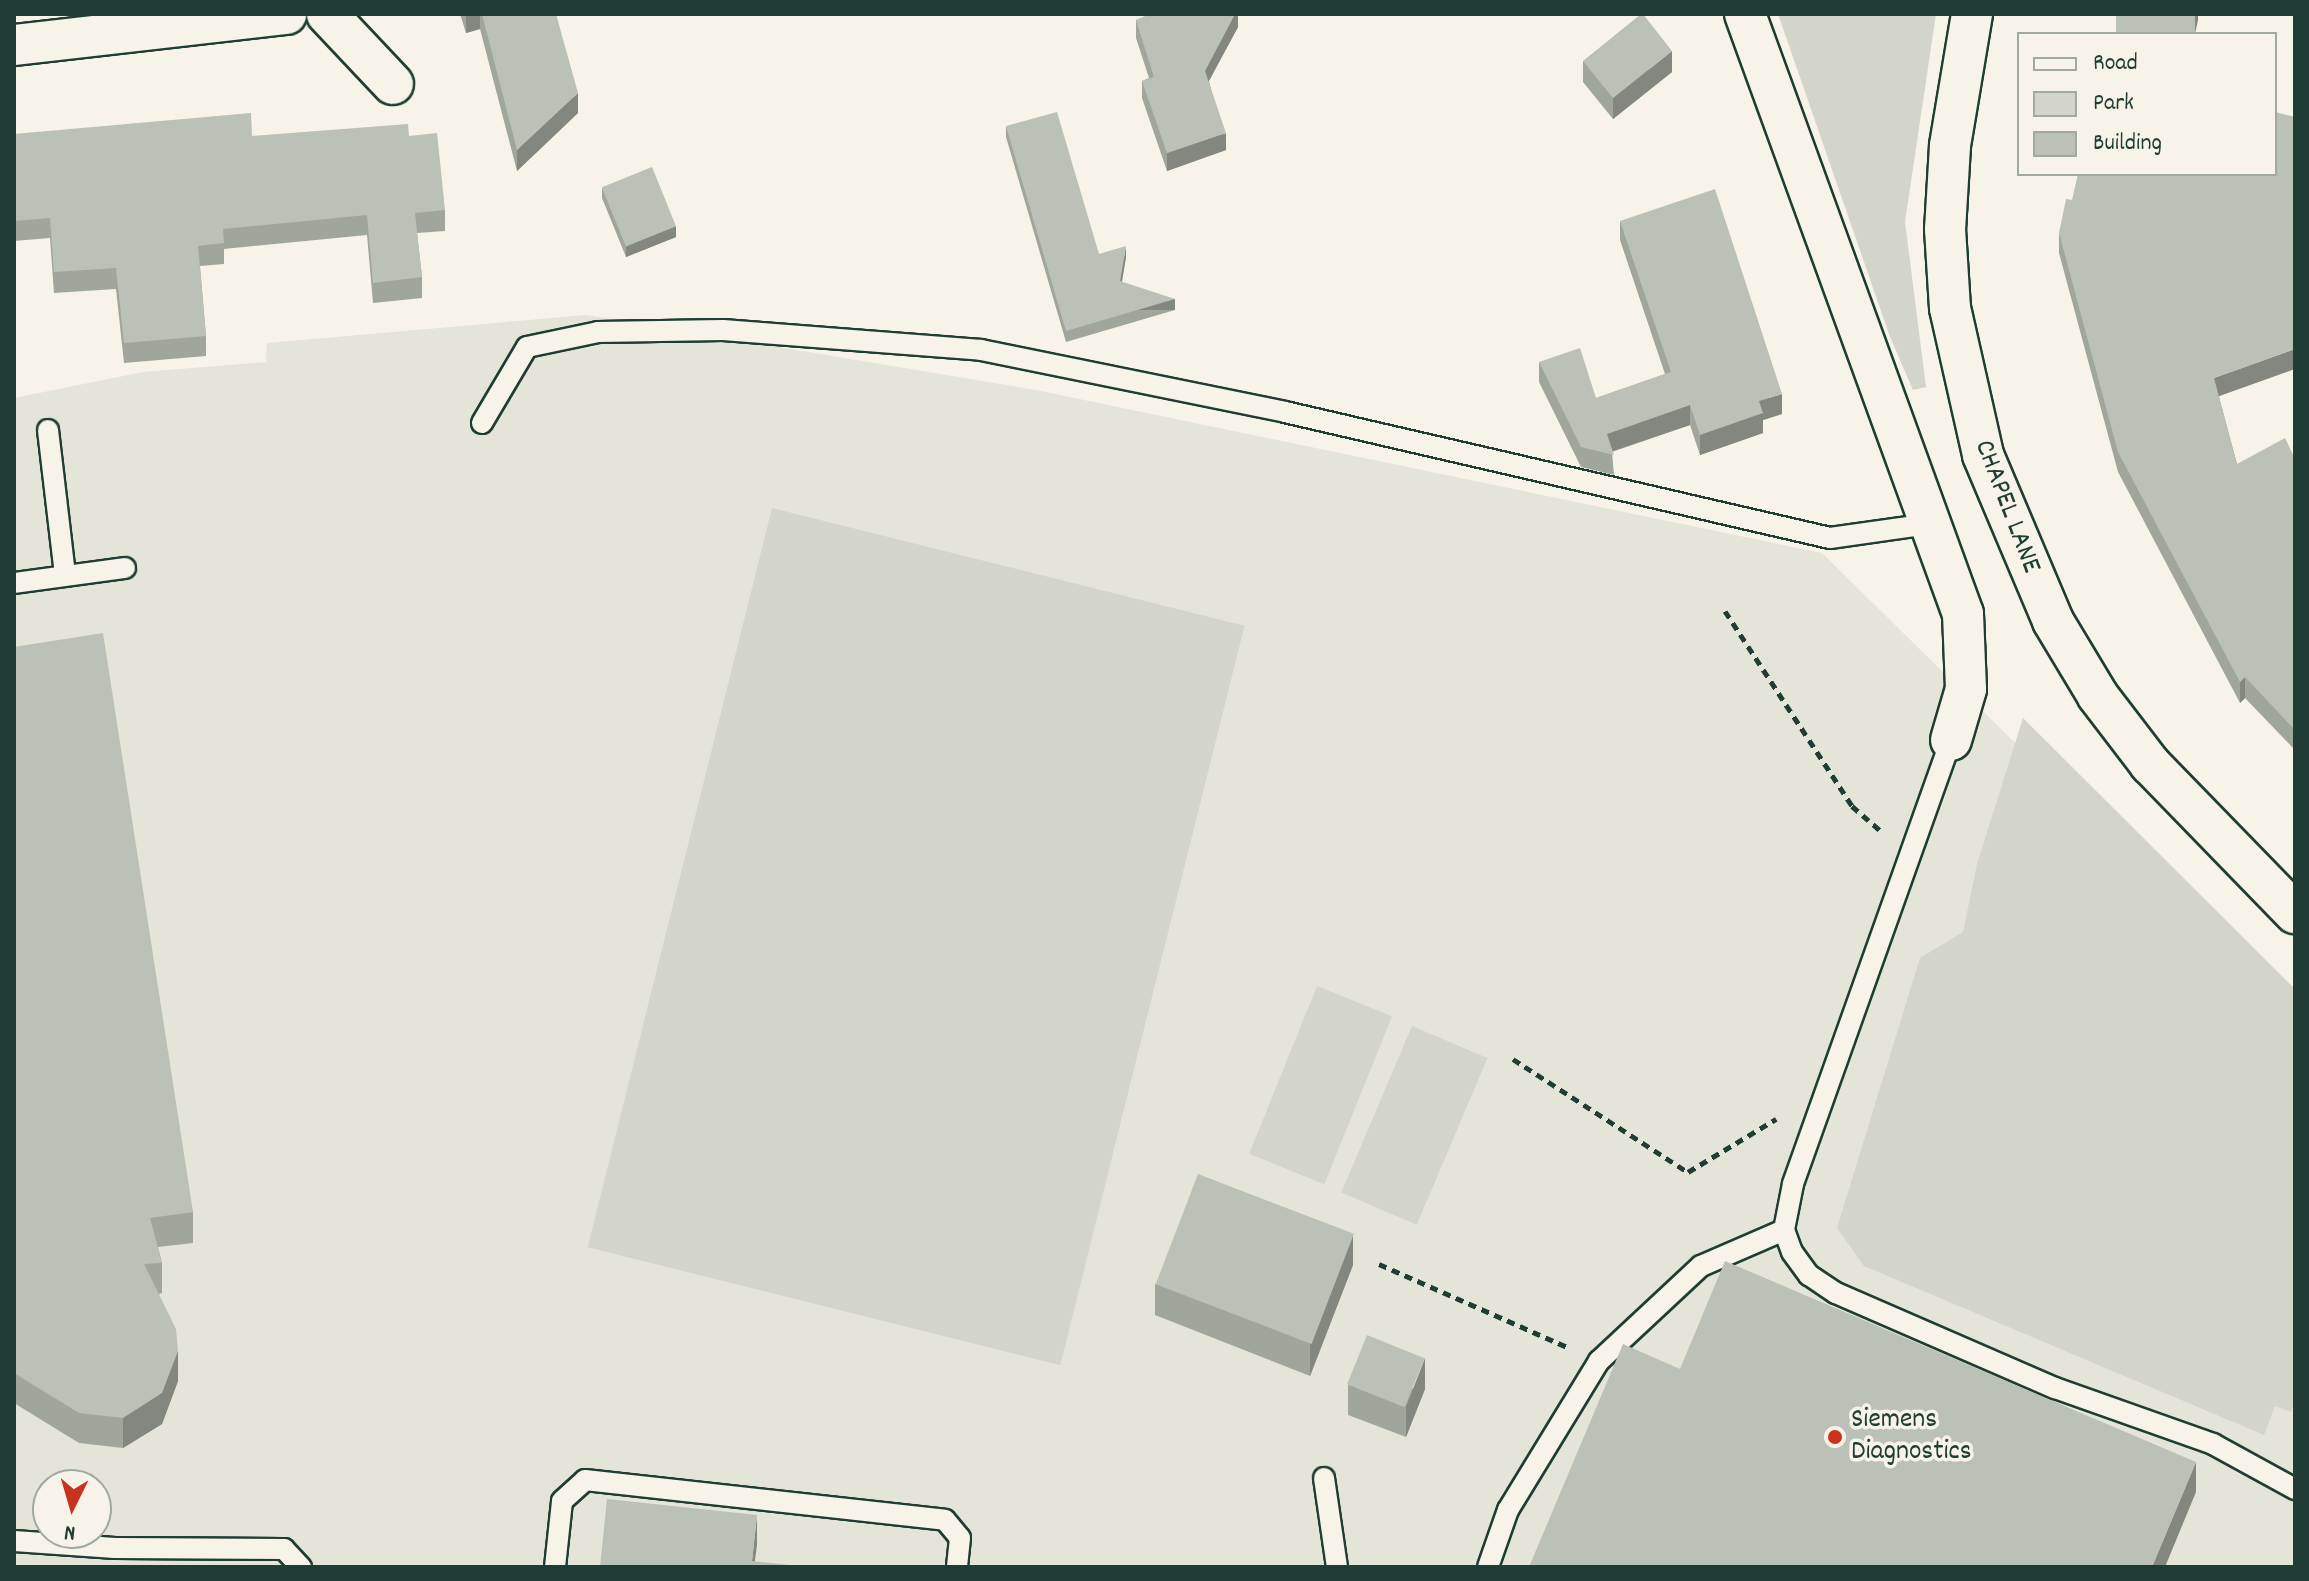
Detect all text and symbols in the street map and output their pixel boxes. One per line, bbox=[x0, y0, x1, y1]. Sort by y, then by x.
legend bbox=[2017, 32, 2277, 176]
text: Road bbox=[2093, 47, 2138, 81]
text: Park bbox=[2093, 87, 2134, 121]
text: Building bbox=[2093, 127, 2162, 161]
street label: CHAPEL LANE bbox=[1965, 436, 2047, 578]
place label: Siemens Diagnostics bbox=[1851, 1404, 1972, 1470]
marker: Siemens Diagnostics bbox=[1826, 1428, 1844, 1446]
north arrow bbox=[32, 1469, 112, 1549]
text: N bbox=[63, 1515, 77, 1547]

